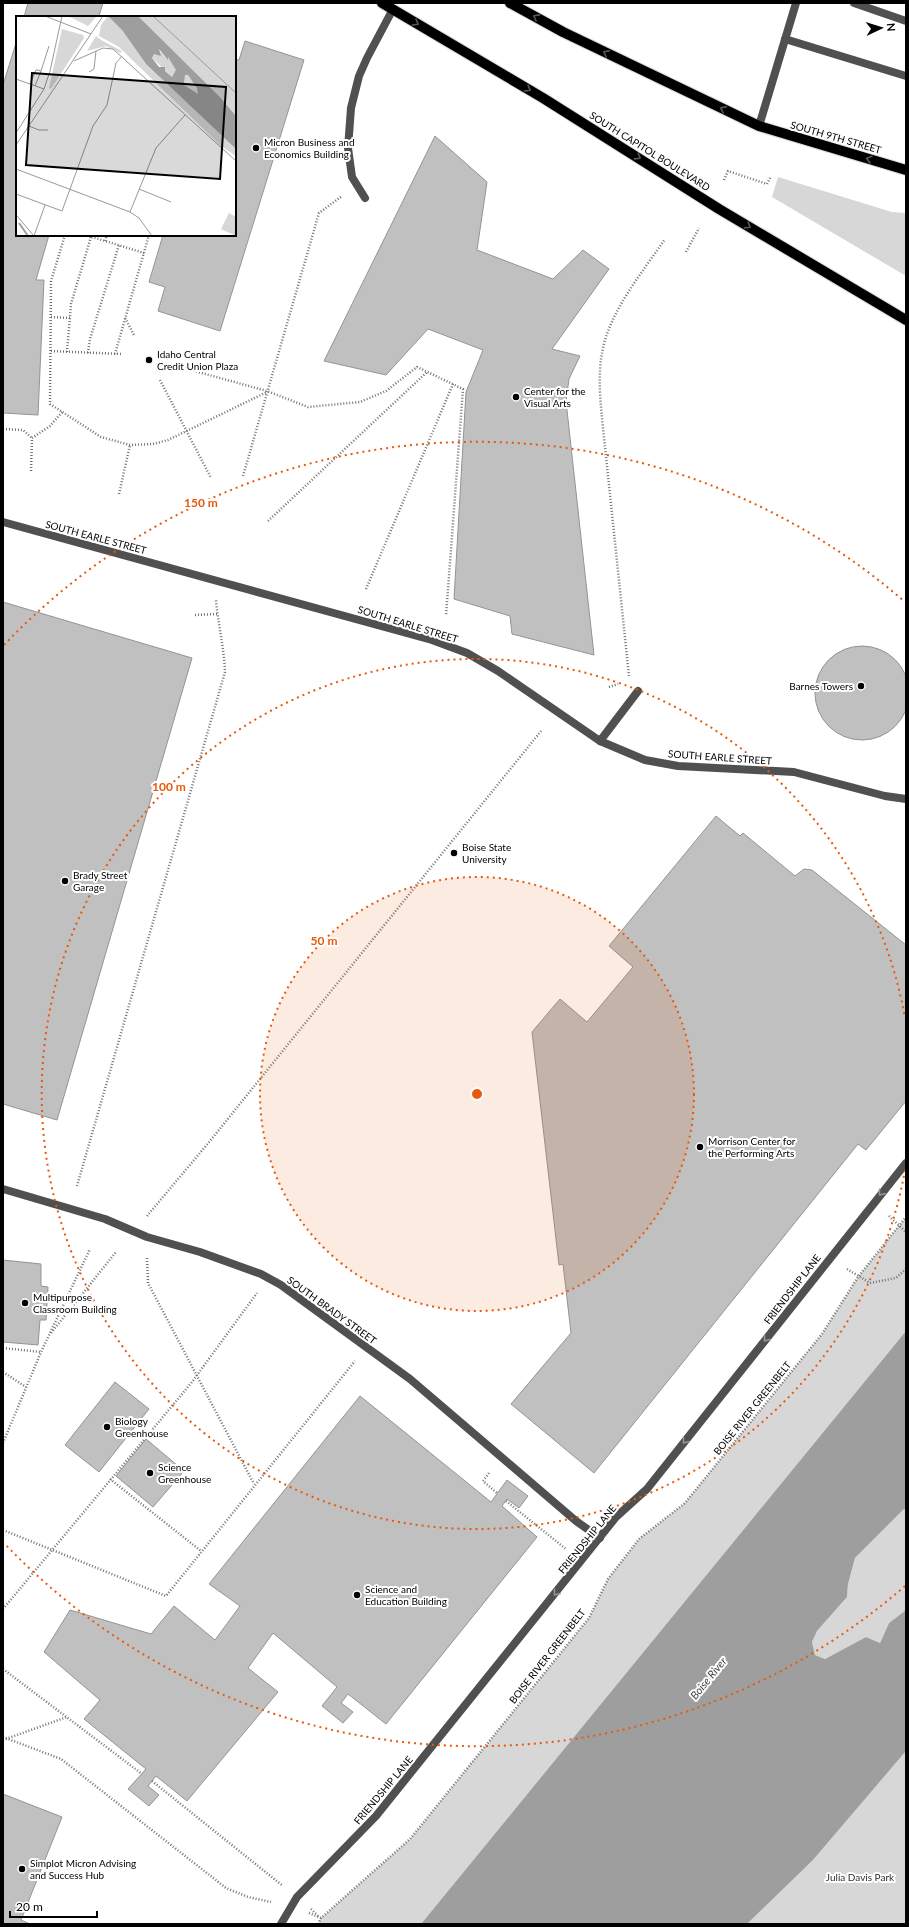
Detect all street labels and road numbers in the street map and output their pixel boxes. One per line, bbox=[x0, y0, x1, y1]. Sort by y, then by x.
street label: SOUTH CAPITOL BOULEVARD bbox=[588, 109, 713, 193]
street label: SOUTH 9TH STREET bbox=[789, 118, 883, 156]
street label: SOUTH EARLE STREET bbox=[44, 518, 148, 556]
street label: SOUTH EARLE STREET bbox=[356, 603, 460, 645]
street label: SOUTH EARLE STREET bbox=[668, 747, 772, 767]
street label: FRIENDSHIP LANE bbox=[761, 1252, 823, 1326]
street label: SOUTH BRADY STREET bbox=[285, 1274, 379, 1346]
street label: BOISE RIVER GREENBELT bbox=[711, 1359, 793, 1457]
street label: FRIENDSHIP LANE bbox=[556, 1502, 619, 1576]
street label: BOISE RIVER GREENBELT bbox=[506, 1606, 588, 1706]
street label: FRIENDSHIP LANE bbox=[351, 1753, 415, 1826]

